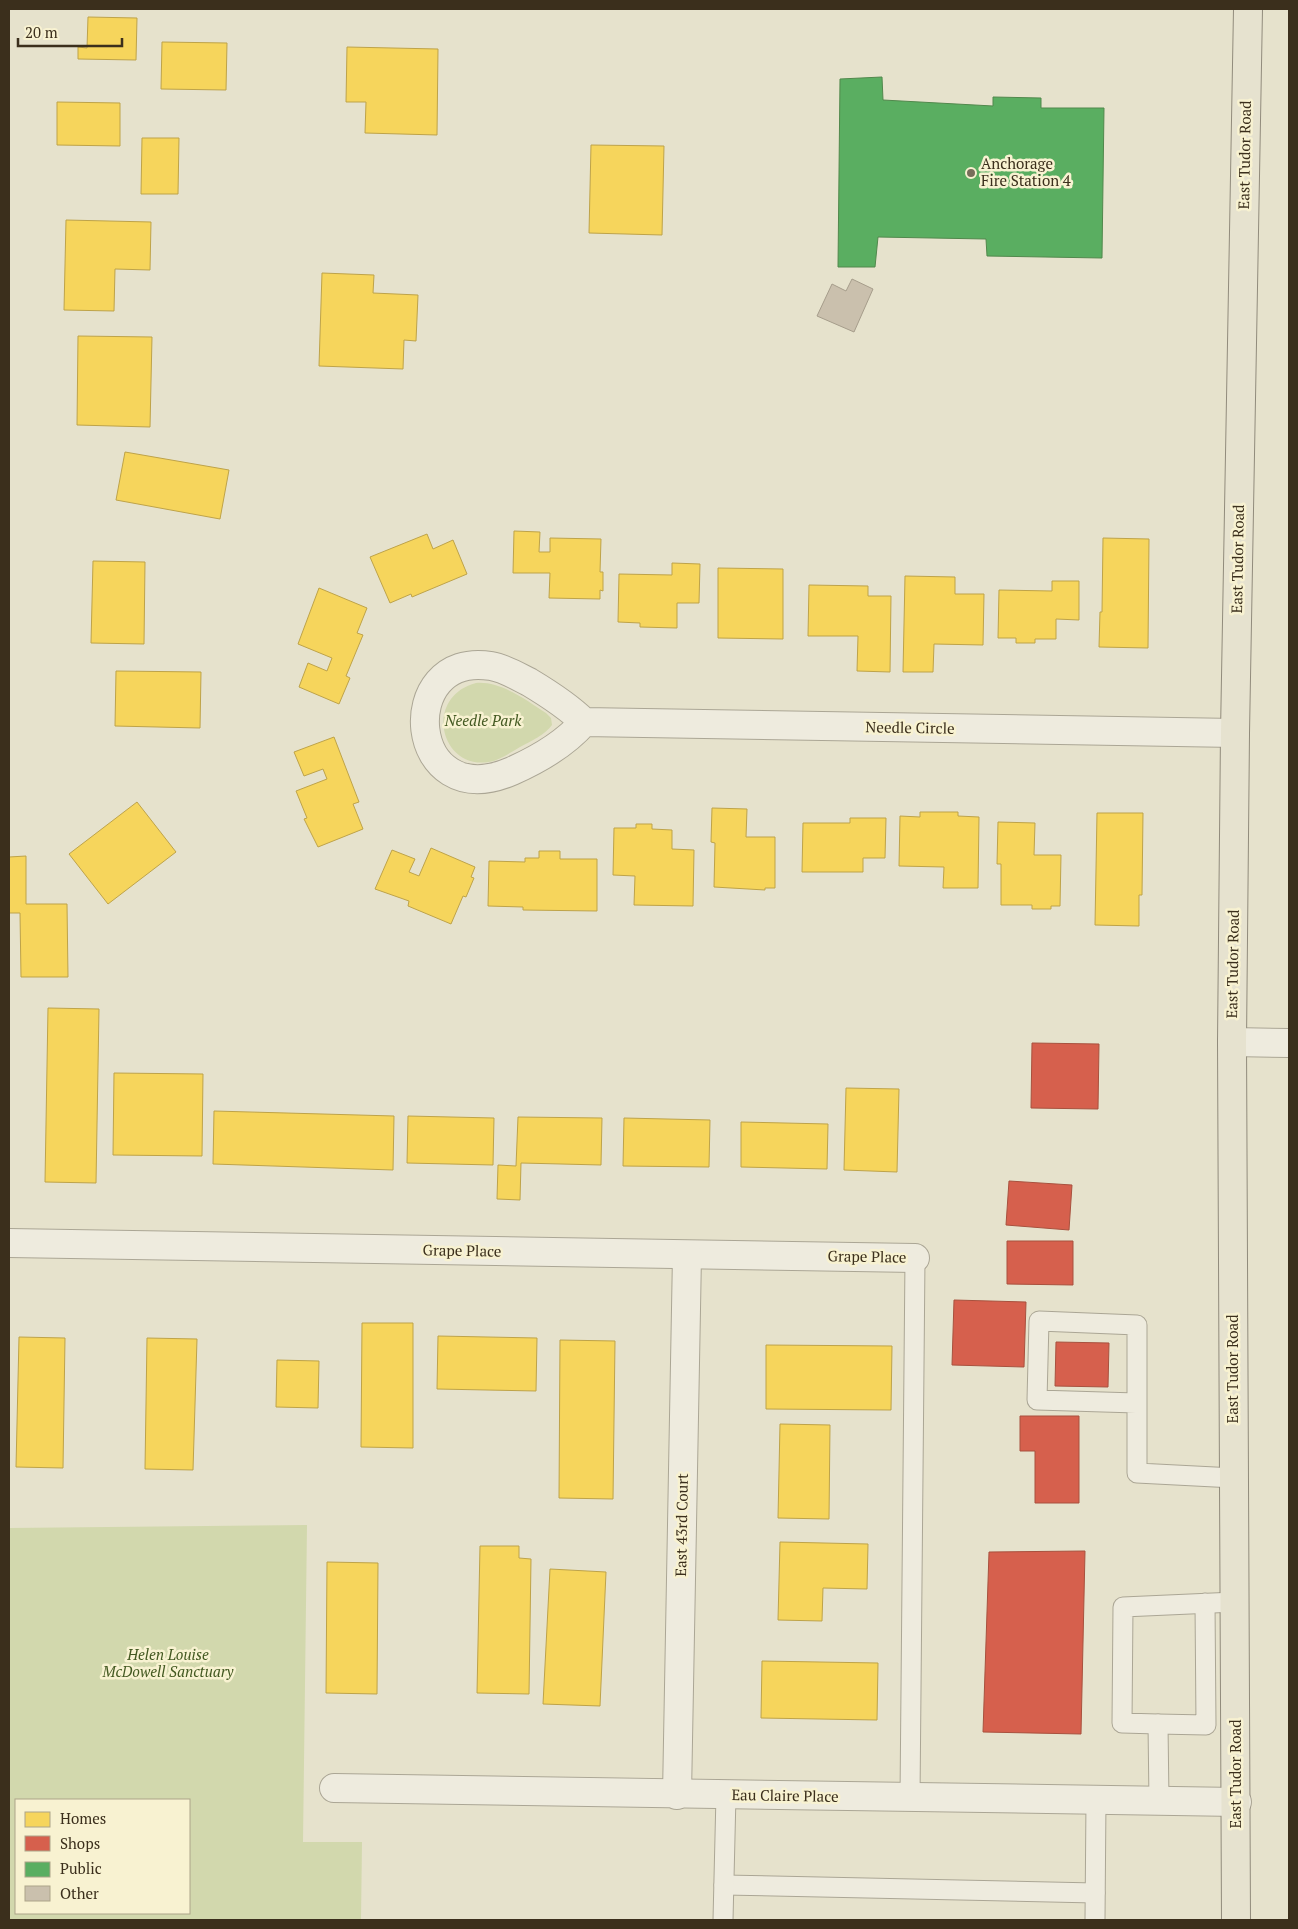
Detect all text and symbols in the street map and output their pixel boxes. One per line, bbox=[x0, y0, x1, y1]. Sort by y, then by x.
scale bar bbox=[18, 15, 121, 47]
text: 20 m bbox=[25, 22, 58, 42]
street label: East Tudor Road bbox=[1233, 100, 1255, 210]
place label: Anchorage Fire Station 4 bbox=[981, 153, 1071, 190]
marker: Anchorage Fire Station 4 bbox=[965, 167, 977, 179]
street label: East Tudor Road bbox=[1226, 504, 1248, 614]
park label: Needle Park bbox=[444, 710, 522, 730]
street label: Needle Circle bbox=[865, 716, 955, 738]
street label: East Tudor Road bbox=[1221, 909, 1243, 1019]
street label: Grape Place bbox=[423, 1239, 502, 1261]
street label: Grape Place bbox=[828, 1245, 907, 1267]
street label: East Tudor Road bbox=[1222, 1315, 1242, 1423]
street label: East 43rd Court bbox=[670, 1473, 692, 1577]
park label: Helen Louise McDowell Sanctuary bbox=[102, 1644, 235, 1681]
street label: East Tudor Road bbox=[1225, 1720, 1245, 1828]
street label: Eau Claire Place bbox=[731, 1784, 839, 1806]
legend bbox=[15, 1799, 190, 1914]
text: Homes bbox=[60, 1808, 106, 1828]
text: Shops bbox=[60, 1833, 100, 1853]
text: Public bbox=[60, 1858, 102, 1878]
text: Other bbox=[60, 1883, 99, 1903]

